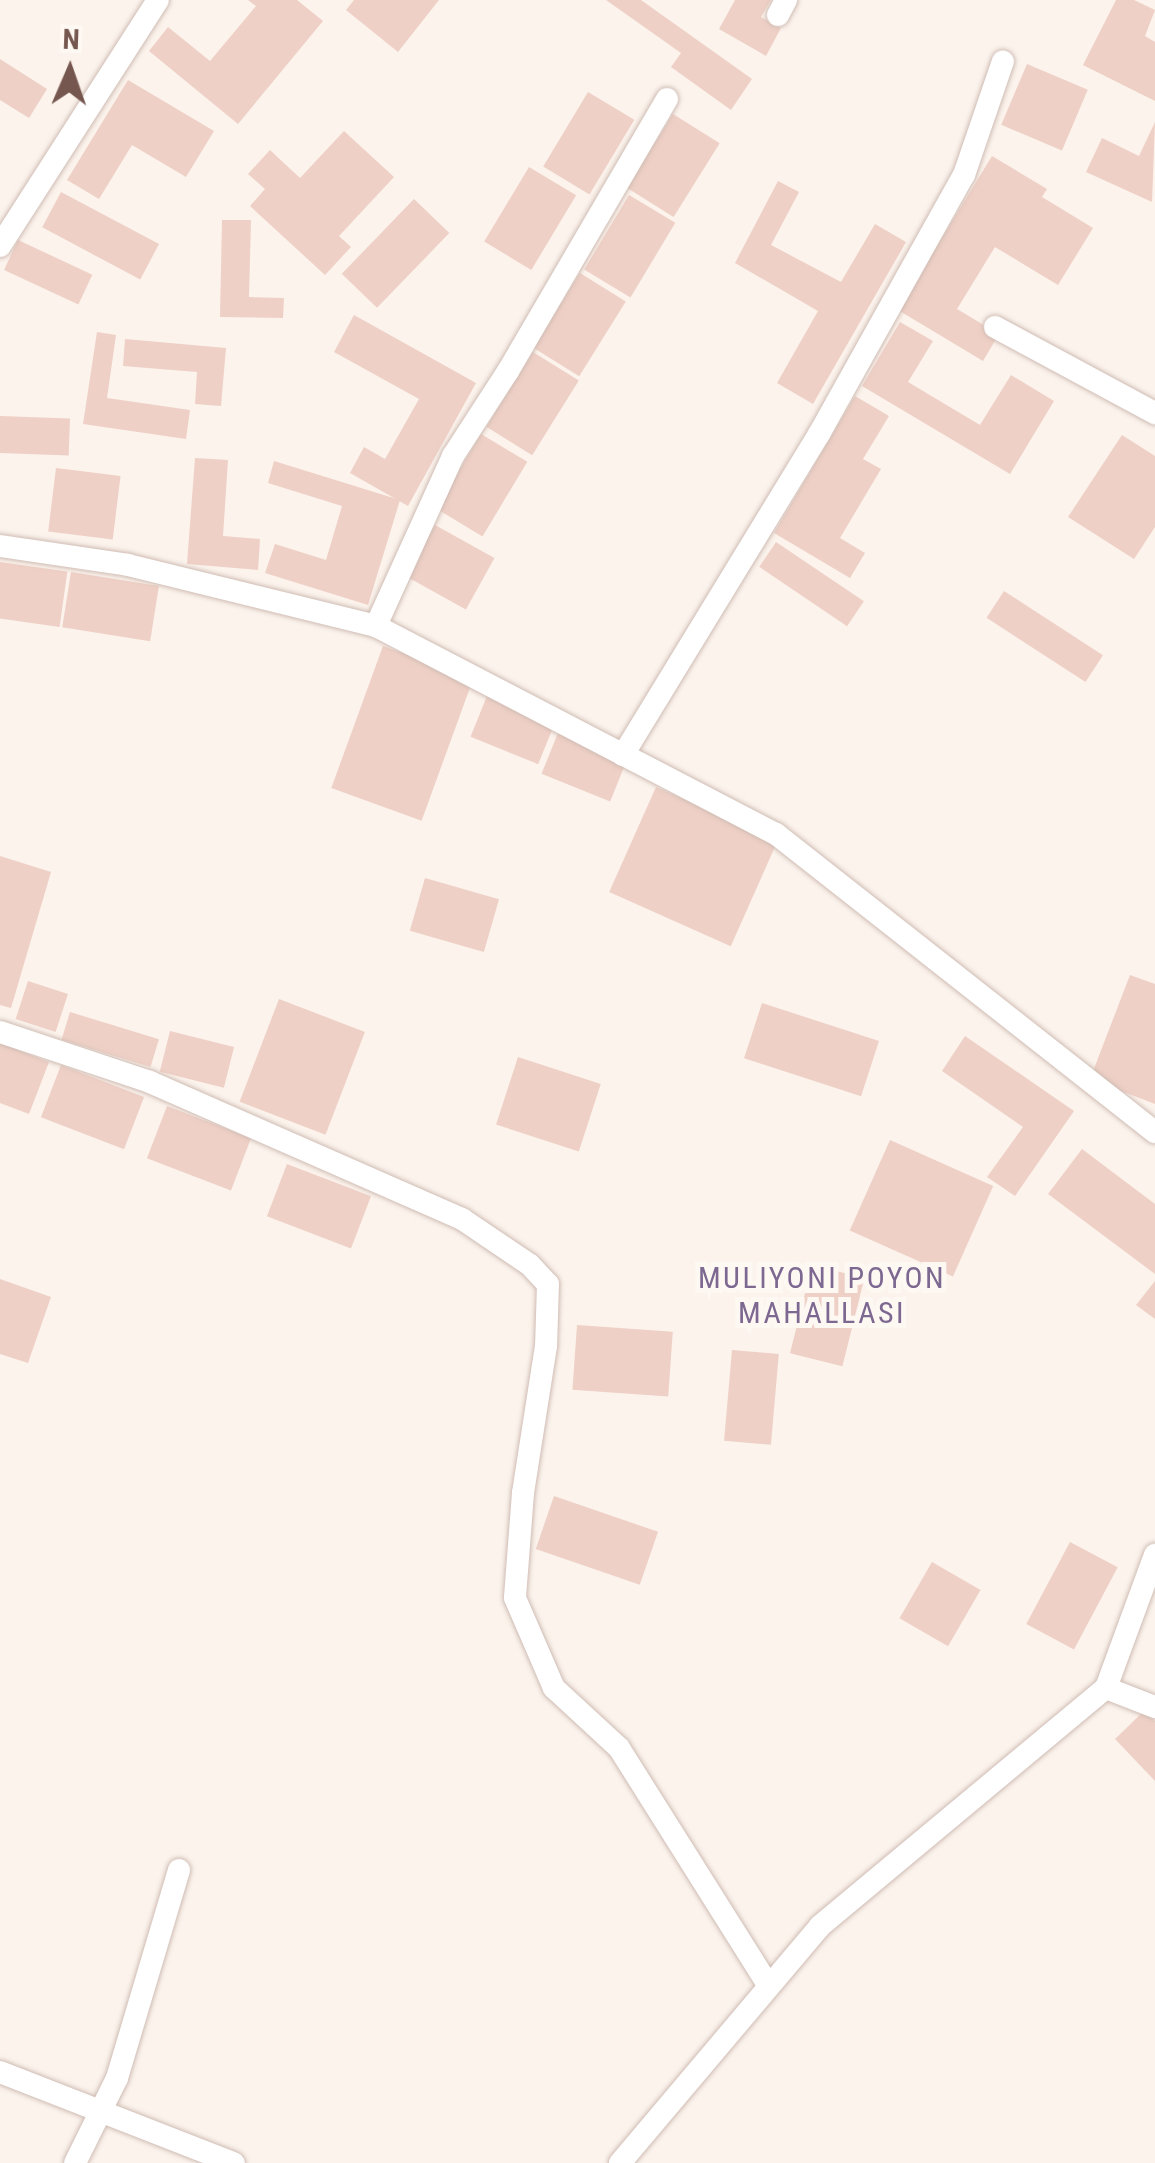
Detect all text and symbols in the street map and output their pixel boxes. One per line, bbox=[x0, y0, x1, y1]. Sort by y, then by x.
north arrow bbox=[20, 20, 120, 120]
text: N bbox=[62, 23, 80, 56]
district label: MULIYONI POYON MAHALLASI bbox=[698, 1260, 946, 1330]

